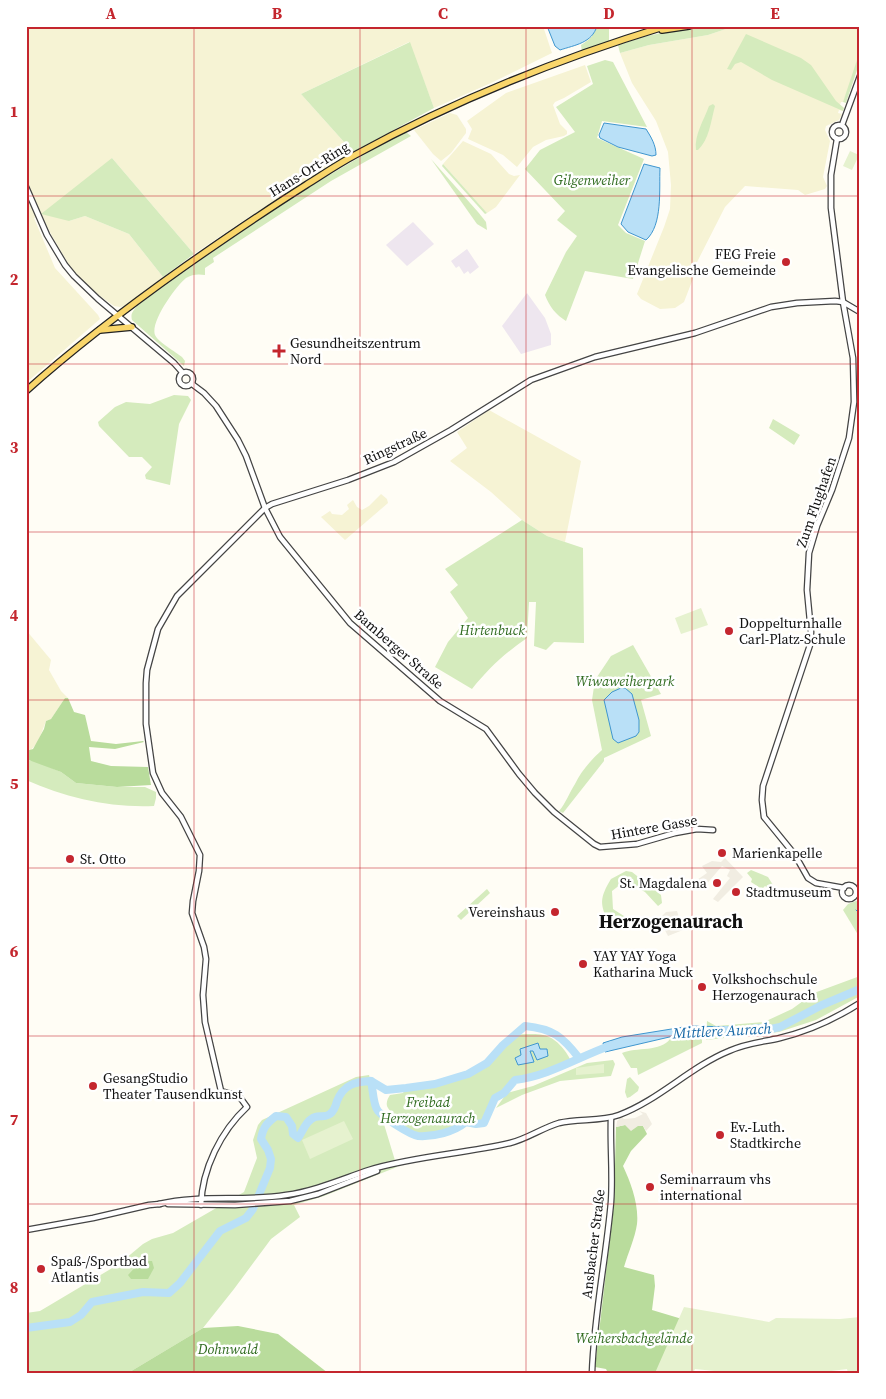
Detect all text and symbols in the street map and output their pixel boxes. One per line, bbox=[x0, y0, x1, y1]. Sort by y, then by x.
text: A bbox=[106, 2, 117, 24]
text: B bbox=[272, 2, 283, 24]
text: C bbox=[438, 2, 448, 24]
text: D bbox=[603, 2, 615, 24]
text: E bbox=[770, 2, 780, 24]
text: 1 bbox=[10, 100, 18, 122]
street label: Hans-Ort-Ring bbox=[265, 136, 353, 202]
park label: Gilgenweiher bbox=[554, 170, 631, 190]
place label: FEG Freie Evangelische Gemeinde bbox=[627, 244, 776, 280]
marker: FEG Freie Evangelische Gemeinde bbox=[780, 256, 792, 268]
text: 2 bbox=[10, 268, 19, 290]
place label: Gesundheitszentrum Nord bbox=[290, 333, 421, 369]
marker: Gesundheitszentrum Nord bbox=[272, 344, 286, 358]
street label: Ringstraße bbox=[360, 423, 430, 469]
text: 3 bbox=[10, 436, 19, 458]
street label: Zum Flughafen bbox=[791, 453, 841, 550]
text: 4 bbox=[10, 604, 19, 626]
street label: Bamberger Straße bbox=[350, 604, 448, 694]
place label: Doppelturnhalle Carl-Platz-Schule bbox=[739, 613, 846, 649]
park label: Hirtenbuck bbox=[458, 620, 525, 640]
marker: Doppelturnhalle Carl-Platz-Schule bbox=[723, 625, 735, 637]
park label: Wiwaweiherpark bbox=[576, 671, 675, 691]
text: 5 bbox=[10, 772, 19, 794]
street label: Hintere Gasse bbox=[609, 810, 699, 844]
place label: Marienkapelle bbox=[732, 843, 822, 863]
marker: Marienkapelle bbox=[716, 847, 728, 859]
place label: St. Otto bbox=[80, 849, 126, 869]
marker: St. Otto bbox=[64, 853, 76, 865]
place label: St. Magdalena bbox=[620, 873, 708, 893]
marker: St. Magdalena bbox=[711, 877, 723, 889]
place label: Stadtmuseum bbox=[746, 882, 832, 902]
marker: Stadtmuseum bbox=[730, 886, 742, 898]
place label: Vereinshaus bbox=[468, 902, 545, 922]
marker: Vereinshaus bbox=[549, 906, 561, 918]
district label: Herzogenaurach bbox=[599, 908, 744, 934]
text: 6 bbox=[10, 940, 19, 962]
place label: YAY YAY Yoga Katharina Muck bbox=[593, 946, 693, 982]
marker: YAY YAY Yoga Katharina Muck bbox=[577, 958, 589, 970]
place label: Volkshochschule Herzogenaurach bbox=[712, 969, 817, 1005]
marker: Volkshochschule Herzogenaurach bbox=[696, 981, 708, 993]
water label: Mittlere Aurach bbox=[671, 1017, 772, 1044]
place label: GesangStudio Theater Tausendkunst bbox=[103, 1068, 243, 1104]
marker: GesangStudio Theater Tausendkunst bbox=[87, 1080, 99, 1092]
park label: Freibad Herzogenaurach bbox=[379, 1092, 476, 1128]
text: 7 bbox=[10, 1108, 19, 1130]
place label: Ev.-Luth. Stadtkirche bbox=[730, 1117, 801, 1153]
marker: Ev.-Luth. Stadtkirche bbox=[714, 1129, 726, 1141]
place label: Seminarraum vhs international bbox=[660, 1169, 771, 1205]
marker: Seminarraum vhs international bbox=[644, 1181, 656, 1193]
street label: Ansbacher Straße bbox=[576, 1188, 610, 1300]
place label: Spaß-/Sportbad Atlantis bbox=[51, 1251, 147, 1287]
marker: Spaß-/Sportbad Atlantis bbox=[35, 1263, 47, 1275]
text: 8 bbox=[10, 1276, 18, 1298]
park label: Weihersbachgelände bbox=[576, 1328, 693, 1348]
park label: Dohnwald bbox=[197, 1339, 259, 1359]

